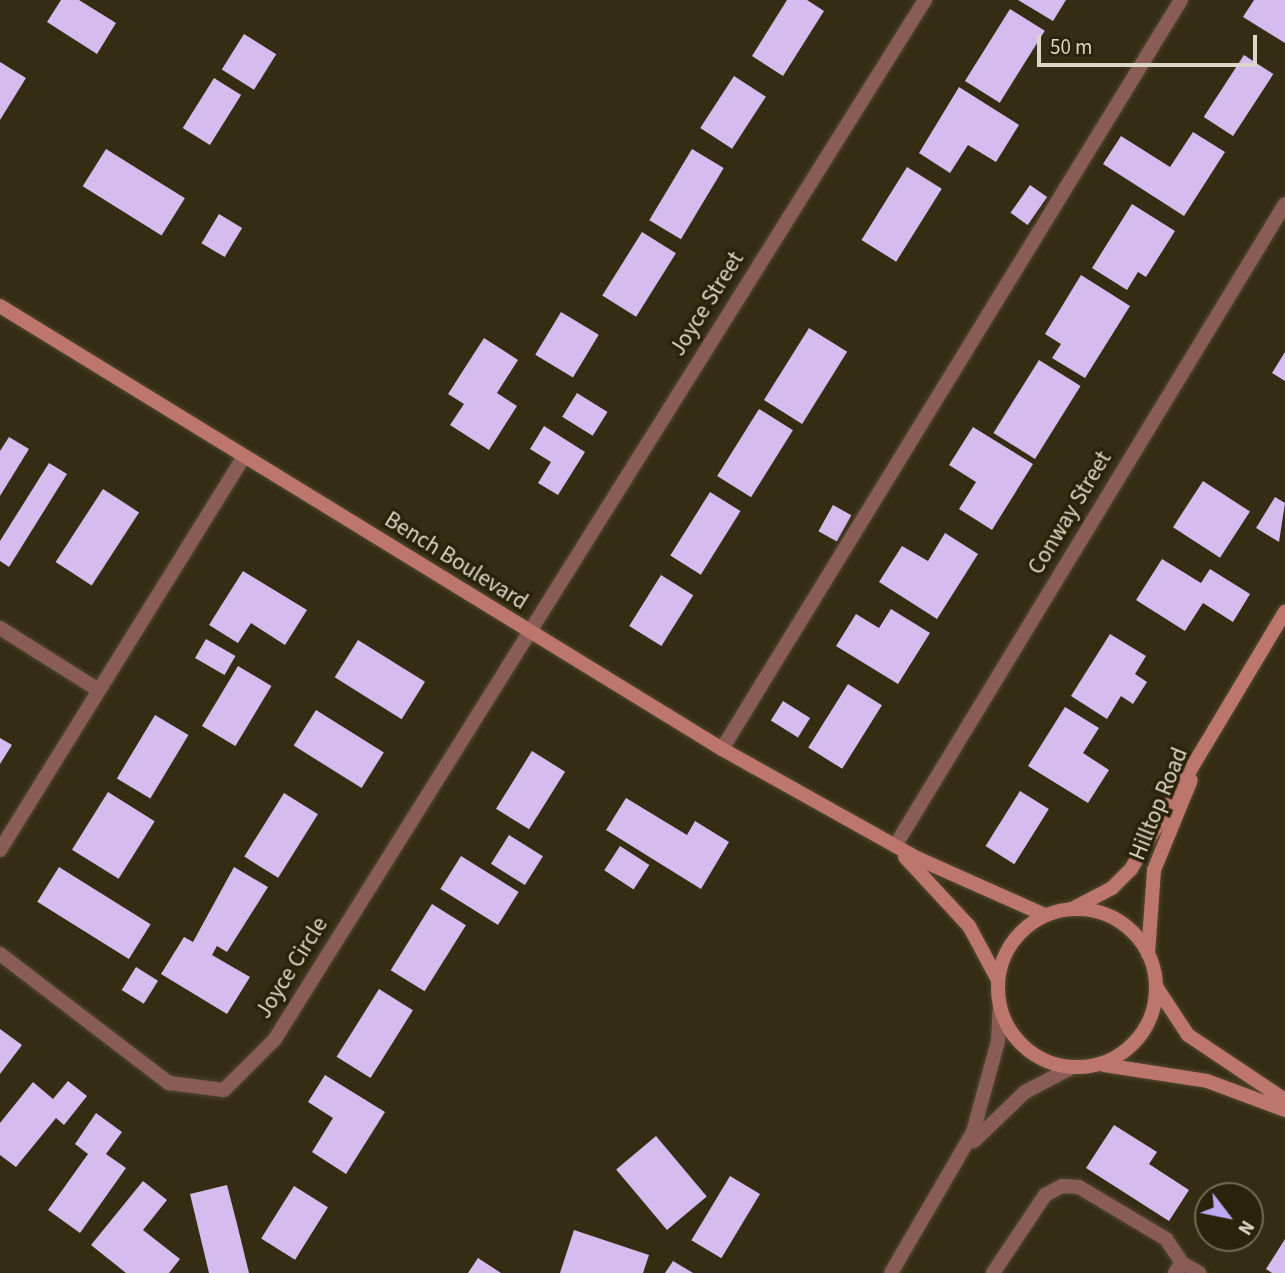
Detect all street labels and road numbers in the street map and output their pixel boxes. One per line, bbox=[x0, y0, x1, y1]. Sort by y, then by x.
street label: Joyce Street bbox=[664, 247, 750, 361]
street label: Conway Street bbox=[1022, 446, 1118, 580]
street label: Bench Boulevard bbox=[379, 506, 533, 616]
street label: Hilltop Road bbox=[1124, 744, 1194, 864]
street label: Joyce Circle bbox=[250, 912, 334, 1024]

